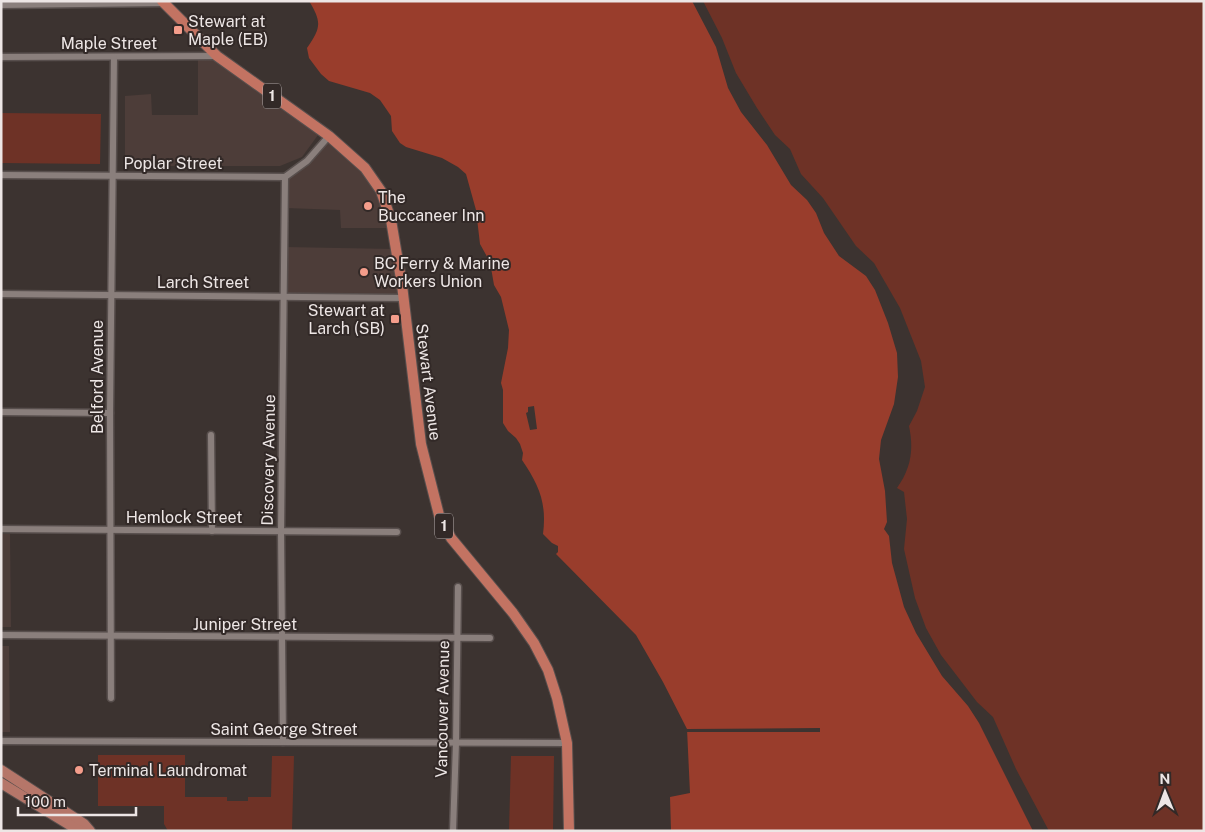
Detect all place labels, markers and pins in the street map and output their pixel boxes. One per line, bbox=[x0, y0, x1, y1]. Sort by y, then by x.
place label: Stewart at Maple (EB) bbox=[188, 12, 268, 49]
marker: Stewart at Maple (EB) bbox=[172, 24, 184, 36]
place label: The Buccaneer Inn bbox=[378, 188, 485, 225]
marker: The Buccaneer Inn bbox=[362, 200, 374, 212]
place label: BC Ferry & Marine Workers Union bbox=[374, 254, 510, 291]
marker: BC Ferry & Marine Workers Union bbox=[358, 266, 370, 278]
place label: Stewart at Larch (SB) bbox=[308, 301, 385, 338]
marker: Stewart at Larch (SB) bbox=[389, 313, 401, 325]
place label: Terminal Laundromat bbox=[89, 761, 247, 780]
marker: Terminal Laundromat bbox=[73, 764, 85, 776]

